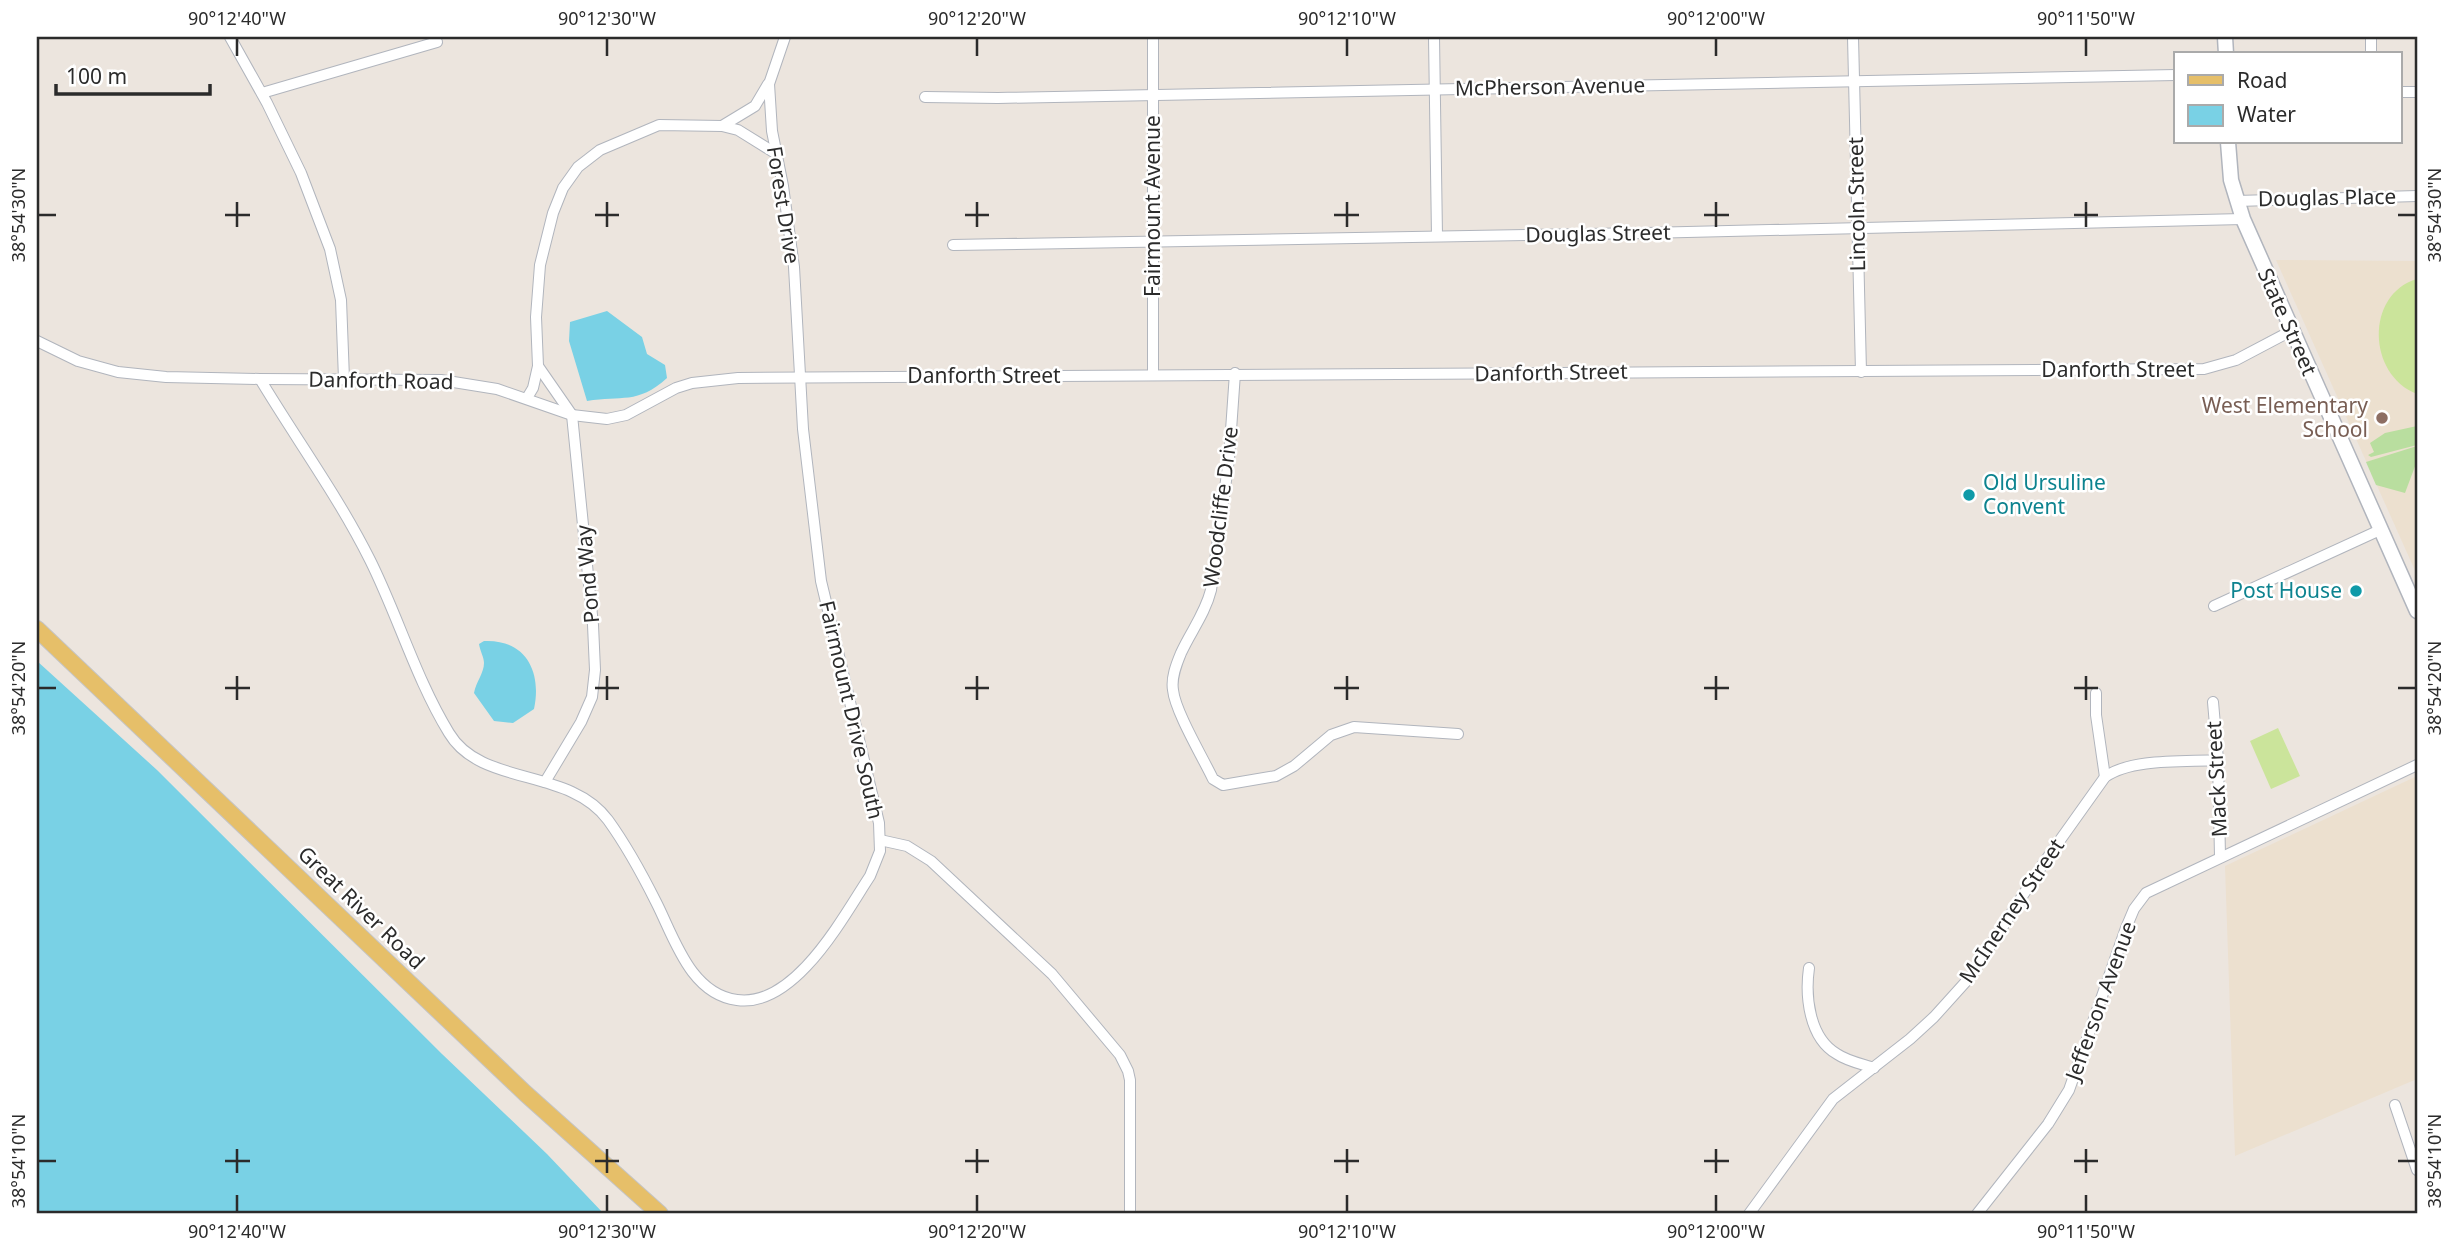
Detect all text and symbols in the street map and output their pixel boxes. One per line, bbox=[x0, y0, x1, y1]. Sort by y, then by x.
text: 90°12'40"W bbox=[188, 6, 286, 30]
text: 90°12'30"W bbox=[558, 6, 656, 30]
text: 90°12'20"W bbox=[928, 6, 1026, 30]
text: 90°12'10"W bbox=[1298, 6, 1396, 30]
text: 90°12'00"W bbox=[1667, 6, 1765, 30]
text: 90°11'50"W bbox=[2037, 6, 2135, 30]
scale bar bbox=[56, 52, 210, 96]
legend bbox=[2174, 52, 2402, 144]
text: 100 m bbox=[66, 62, 127, 90]
text: Road bbox=[2237, 66, 2287, 94]
street label: McPherson Avenue bbox=[1455, 70, 1645, 102]
text: Water bbox=[2237, 100, 2296, 128]
street label: Fairmount Avenue bbox=[1138, 115, 1166, 297]
street label: Lincoln Street bbox=[1841, 136, 1871, 272]
street label: Forest Drive bbox=[761, 144, 807, 266]
text: 38°54'30"N bbox=[6, 168, 30, 262]
text: 38°54'30"N bbox=[2422, 168, 2446, 262]
street label: Douglas Place bbox=[2258, 182, 2396, 212]
street label: Douglas Street bbox=[1525, 218, 1671, 248]
street label: State Street bbox=[2252, 264, 2324, 380]
street label: Danforth Street bbox=[2041, 355, 2195, 383]
street label: Danforth Street bbox=[1474, 357, 1628, 387]
street label: Danforth Street bbox=[907, 361, 1061, 389]
street label: Danforth Road bbox=[308, 365, 454, 395]
place label: West Elementary School bbox=[2202, 391, 2368, 443]
marker: West Elementary School bbox=[2374, 410, 2390, 426]
street label: Woodcliffe Drive bbox=[1196, 425, 1244, 589]
place label: Old Ursuline Convent bbox=[1983, 468, 2106, 520]
marker: Old Ursuline Convent bbox=[1961, 487, 1977, 503]
street label: Pond Way bbox=[569, 524, 605, 624]
place label: Post House bbox=[2230, 576, 2342, 604]
marker: Post House bbox=[2348, 583, 2364, 599]
street label: Fairmount Drive South bbox=[813, 598, 891, 822]
text: 38°54'20"N bbox=[6, 641, 30, 735]
text: 38°54'20"N bbox=[2422, 641, 2446, 735]
street label: Mack Street bbox=[2199, 720, 2233, 838]
street label: McInerney Street bbox=[1952, 832, 2070, 988]
street label: Great River Road bbox=[292, 840, 431, 975]
street label: Jefferson Avenue bbox=[2058, 917, 2142, 1086]
text: 38°54'10"N bbox=[6, 1114, 30, 1208]
text: 38°54'10"N bbox=[2422, 1114, 2446, 1208]
text: 90°12'40"W bbox=[188, 1219, 286, 1243]
text: 90°12'30"W bbox=[558, 1219, 656, 1243]
text: 90°12'20"W bbox=[928, 1219, 1026, 1243]
text: 90°12'10"W bbox=[1298, 1219, 1396, 1243]
text: 90°12'00"W bbox=[1667, 1219, 1765, 1243]
text: 90°11'50"W bbox=[2037, 1219, 2135, 1243]

